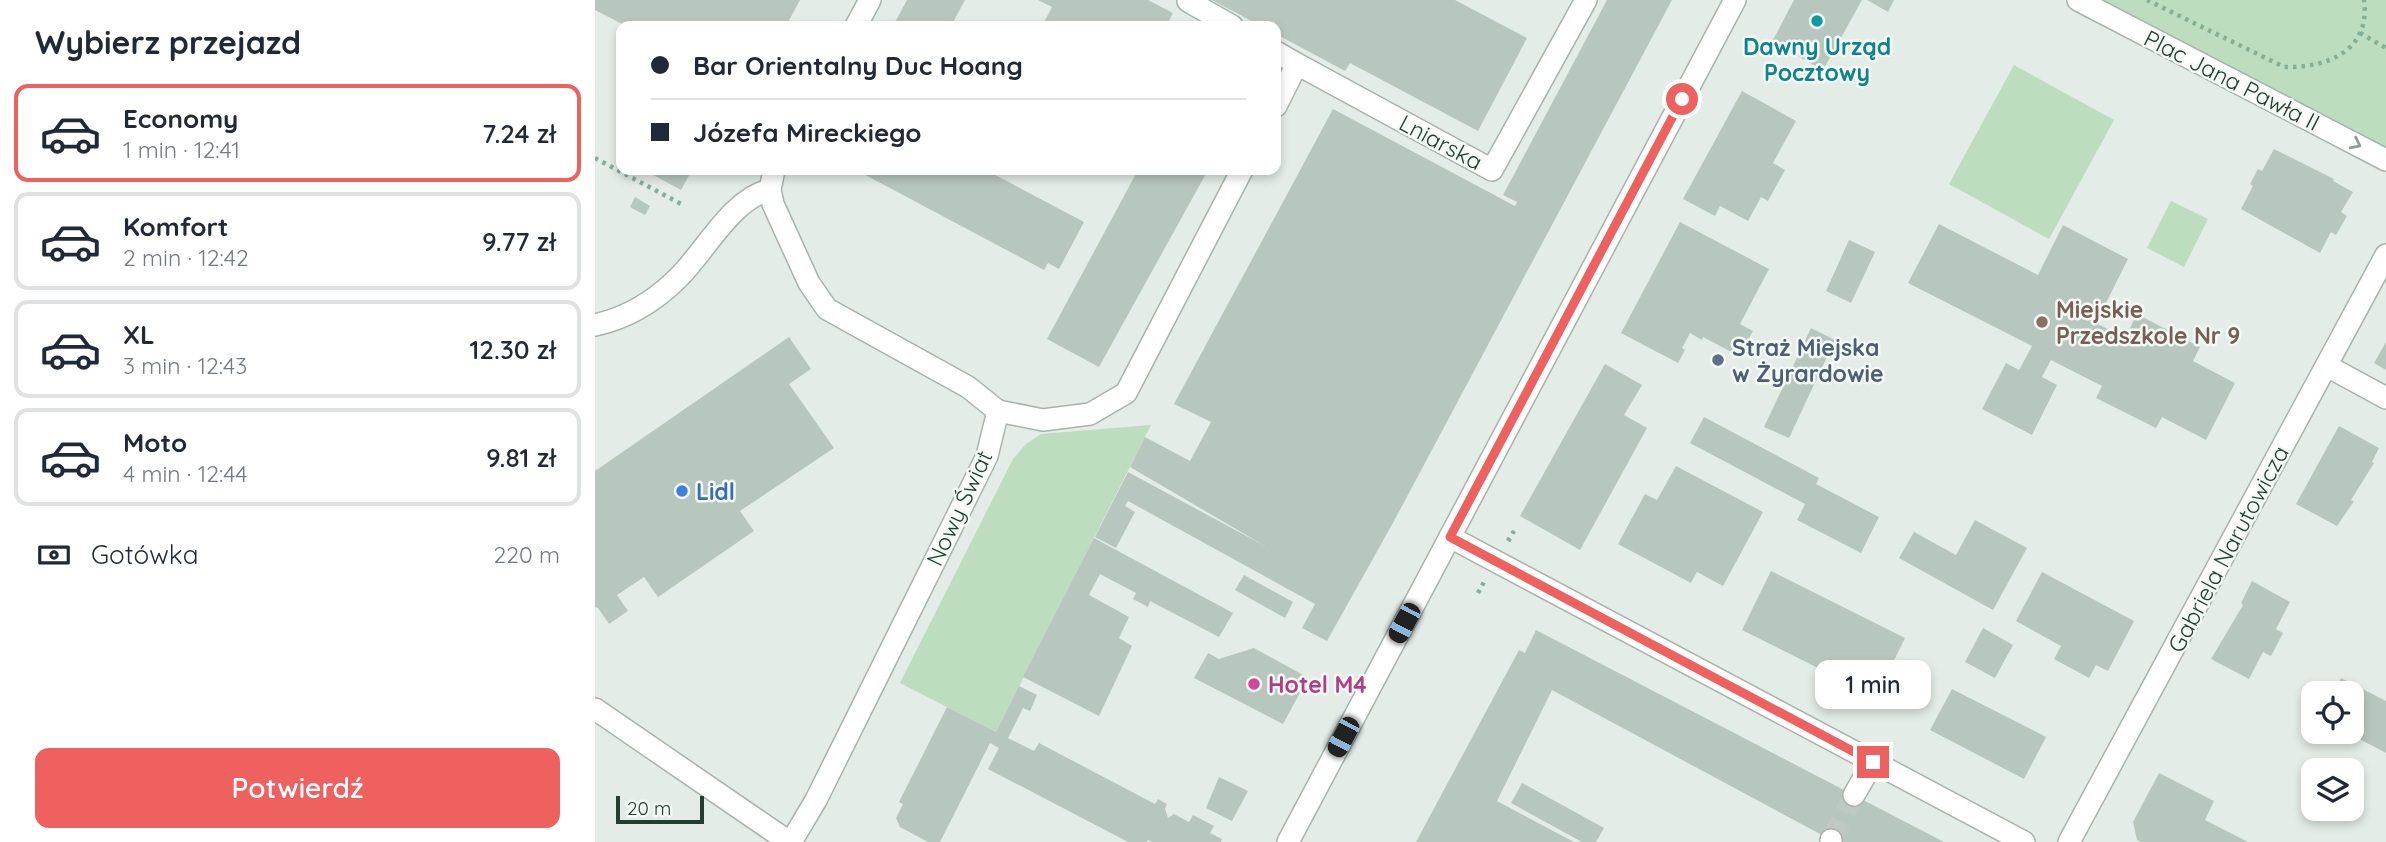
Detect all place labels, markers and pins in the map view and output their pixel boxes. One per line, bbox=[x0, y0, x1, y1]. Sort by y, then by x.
marker: Dawny Urząd Pocztowy bbox=[1809, 13, 1825, 29]
place label: Dawny Urząd Pocztowy bbox=[1743, 32, 1891, 87]
place label: Miejskie Przedszkole Nr 9 bbox=[2056, 295, 2240, 350]
marker: Miejskie Przedszkole Nr 9 bbox=[2034, 314, 2050, 330]
place label: Straż Miejska w Żyrardowie bbox=[1732, 333, 1884, 388]
marker: Straż Miejska w Żyrardowie bbox=[1710, 352, 1726, 368]
place label: Lidl bbox=[696, 477, 735, 506]
marker: Lidl bbox=[674, 483, 690, 499]
place label: Hotel M4 bbox=[1268, 670, 1367, 699]
marker: Hotel M4 bbox=[1246, 676, 1262, 692]

